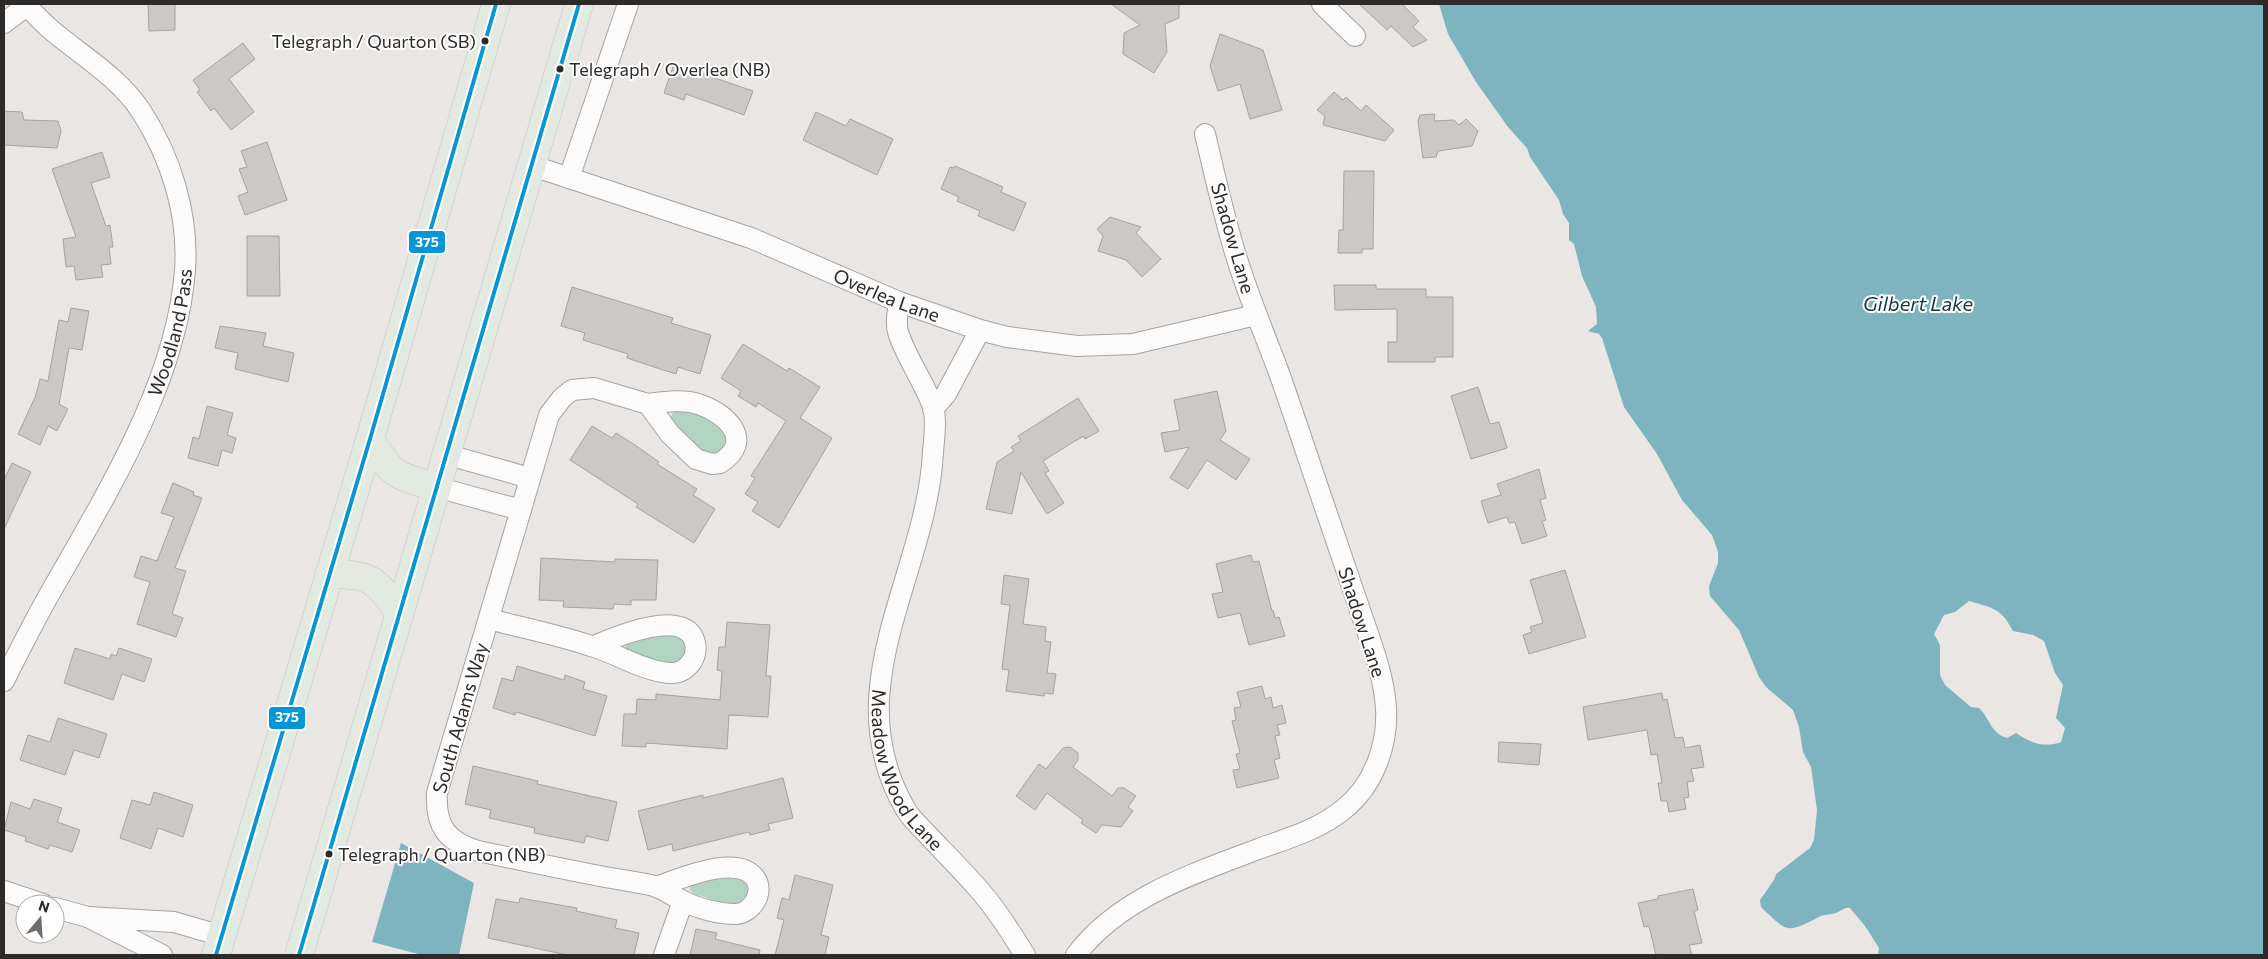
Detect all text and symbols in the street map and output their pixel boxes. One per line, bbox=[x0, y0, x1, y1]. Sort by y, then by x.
place label: Telegraph / Quarton (SB) bbox=[271, 30, 476, 52]
marker: Telegraph / Quarton (SB) bbox=[480, 36, 490, 46]
place label: Telegraph / Overlea (NB) bbox=[569, 58, 771, 80]
marker: Telegraph / Overlea (NB) bbox=[555, 64, 565, 74]
street label: Shadow Lane bbox=[1207, 180, 1260, 296]
line badge: 375 bbox=[408, 230, 446, 254]
text: 375 bbox=[415, 233, 439, 250]
street label: Overlea Lane bbox=[830, 263, 943, 326]
street label: Woodland Pass bbox=[142, 268, 196, 400]
water label: Gilbert Lake bbox=[1863, 291, 1974, 315]
street label: Shadow Lane bbox=[1334, 564, 1391, 680]
street label: South Adams Way bbox=[427, 640, 492, 796]
street label: Meadow Wood Lane bbox=[868, 689, 948, 855]
line badge: 375 bbox=[268, 706, 306, 730]
text: 375 bbox=[275, 708, 299, 725]
place label: Telegraph / Quarton (NB) bbox=[338, 843, 546, 865]
marker: Telegraph / Quarton (NB) bbox=[324, 849, 334, 859]
north arrow bbox=[15, 894, 65, 944]
text: N bbox=[37, 896, 52, 916]

